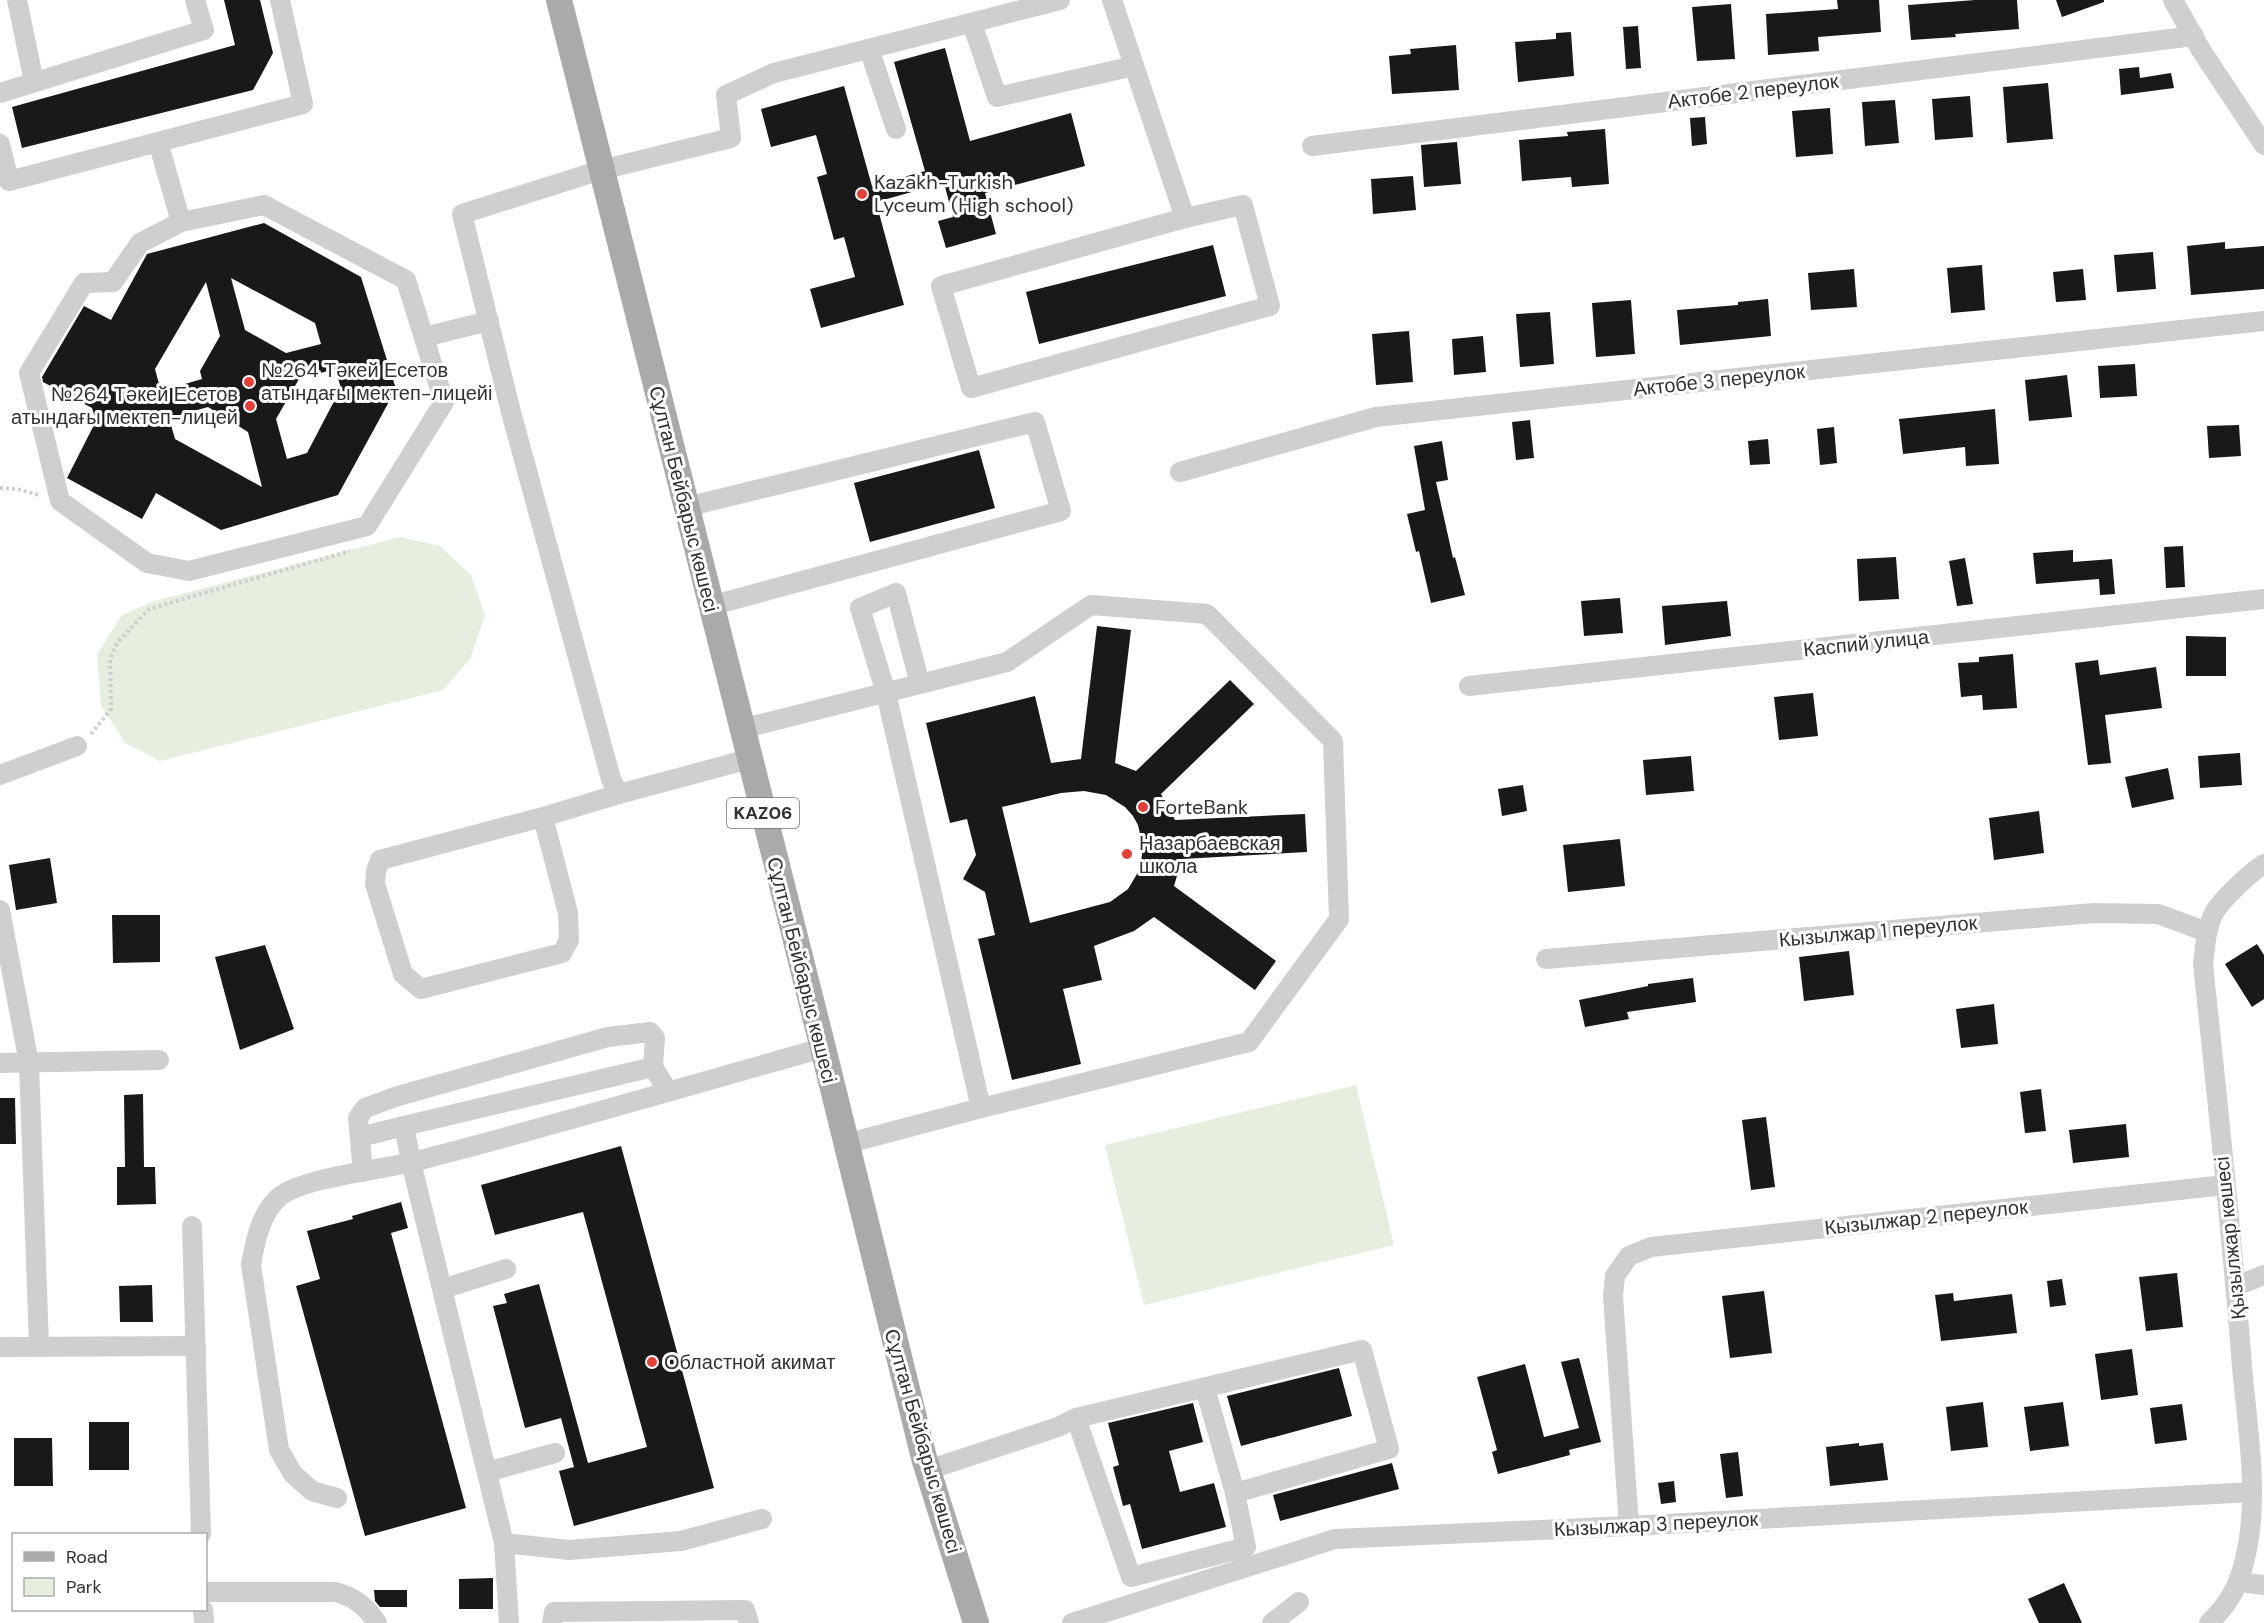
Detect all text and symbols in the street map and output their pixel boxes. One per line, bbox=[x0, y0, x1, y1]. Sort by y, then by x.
street label: Актобе 2 переулок bbox=[1666, 68, 1840, 114]
place label: Kazakh-Turkish Lyceum (High school) bbox=[874, 169, 1073, 218]
marker: Kazakh-Turkish Lyceum (High school) bbox=[855, 187, 869, 201]
place label: №264 Тәкей Есетов атындағы мектеп-лицейі bbox=[261, 357, 492, 406]
street label: Актобе 3 переулок bbox=[1632, 358, 1806, 402]
marker: №264 Тәкей Есетов атындағы мектеп-лицейі bbox=[242, 375, 256, 389]
place label: №264 Тәкей Есетов атындағы мектеп-лицей bbox=[11, 381, 238, 430]
street label: Сұлтан Бейбарыс көшесі bbox=[643, 383, 725, 615]
marker: №264 Тәкей Есетов атындағы мектеп-лицей bbox=[243, 399, 257, 413]
street label: Каспий улица bbox=[1802, 623, 1931, 663]
place label: ForteBank bbox=[1155, 794, 1248, 820]
road number: KAZ06 bbox=[727, 798, 799, 828]
marker: ForteBank bbox=[1136, 800, 1150, 814]
place label: Назарбаевская школа bbox=[1139, 830, 1281, 879]
marker: Назарбаевская школа bbox=[1120, 847, 1134, 861]
street label: Сұлтан Бейбарыс көшесі bbox=[761, 854, 843, 1086]
street label: Кызылжар 1 переулок bbox=[1778, 909, 1979, 953]
street label: Қызылжар көшесі bbox=[2209, 1155, 2251, 1321]
street label: Кызылжар 2 переулок bbox=[1823, 1193, 2029, 1241]
street label: Сұлтан Бейбарыс көшесі bbox=[878, 1326, 968, 1556]
place label: Областной акимат bbox=[664, 1349, 835, 1375]
marker: Областной акимат bbox=[645, 1355, 659, 1369]
street label: Кызылжар 3 переулок bbox=[1553, 1506, 1759, 1542]
legend bbox=[12, 1533, 207, 1611]
text: Road bbox=[66, 1545, 108, 1569]
text: Park bbox=[66, 1575, 102, 1599]

